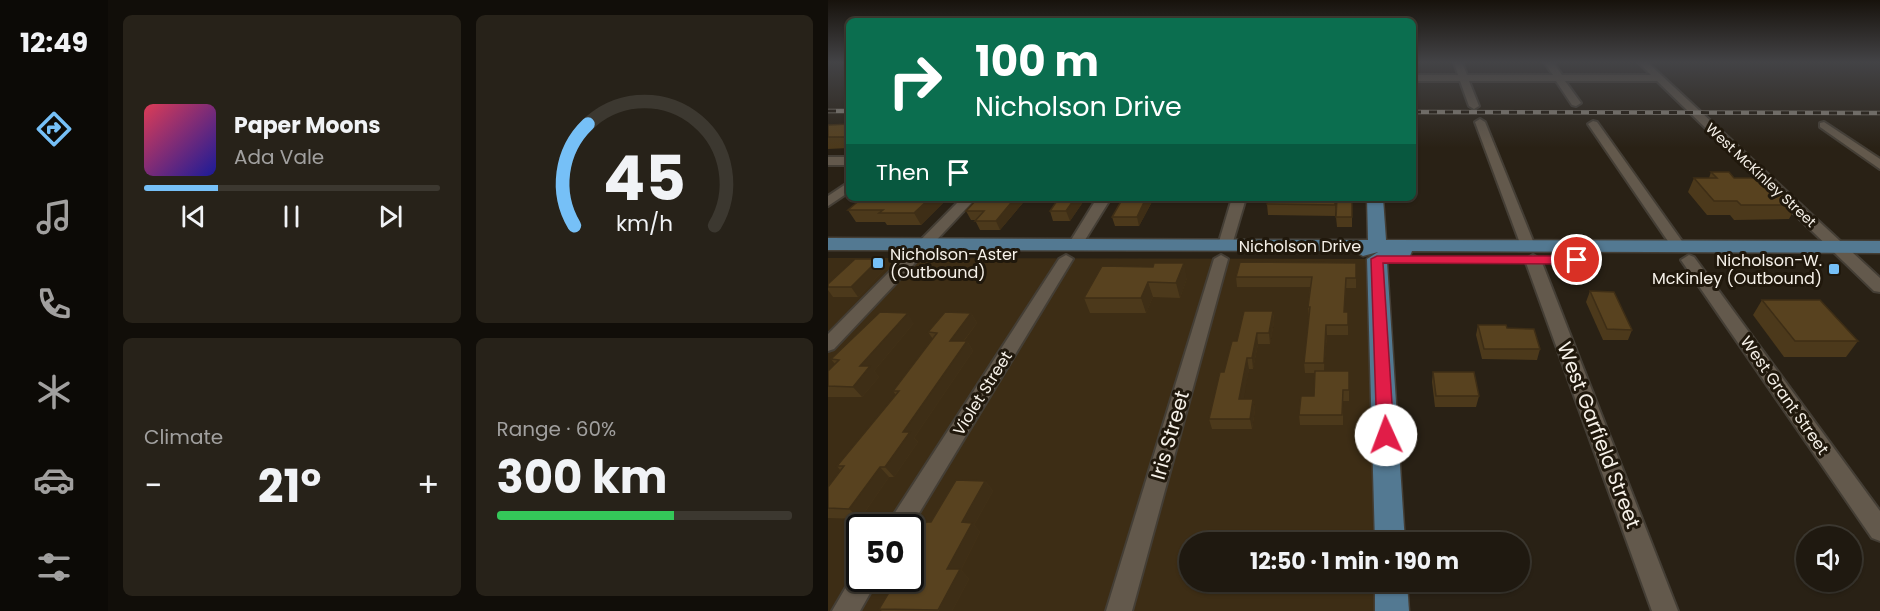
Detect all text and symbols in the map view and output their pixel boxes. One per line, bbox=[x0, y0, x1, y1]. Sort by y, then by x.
text: 12:49 bbox=[20, 24, 88, 61]
text: 100 m bbox=[975, 32, 1099, 91]
icon: right bbox=[876, 42, 954, 120]
text: Nicholson Drive bbox=[975, 88, 1182, 125]
icon: directions bbox=[33, 108, 75, 150]
text: Paper Moons bbox=[234, 110, 381, 141]
street label: West McKinley Street bbox=[1701, 118, 1821, 232]
text: 45 bbox=[603, 134, 686, 222]
text: Ada Vale bbox=[234, 143, 324, 171]
icon: arrive bbox=[942, 156, 975, 189]
text: Then bbox=[876, 157, 930, 188]
icon: music bbox=[33, 196, 75, 238]
icon: previous bbox=[177, 200, 210, 233]
icon: pause bbox=[275, 200, 308, 233]
icon: next bbox=[374, 200, 407, 233]
text: km/h bbox=[616, 208, 673, 239]
pin bbox=[1551, 234, 1602, 285]
street label: Nicholson Drive bbox=[1239, 235, 1361, 258]
place label: Nicholson-Aster (Outbound) bbox=[890, 243, 1018, 284]
icon: arrive bbox=[1560, 243, 1593, 276]
place label: Nicholson-W. McKinley (Outbound) bbox=[1652, 249, 1822, 290]
marker: Nicholson-Aster (Outbound) bbox=[871, 256, 885, 270]
marker: Nicholson-W. McKinley (Outbound) bbox=[1827, 262, 1841, 276]
icon: phone bbox=[33, 283, 75, 325]
street label: West Grant Street bbox=[1735, 331, 1834, 460]
street label: West Garfield Street bbox=[1550, 338, 1648, 532]
street label: Violet Street bbox=[947, 346, 1018, 440]
icon: climate bbox=[33, 371, 75, 413]
street label: Iris Street bbox=[1144, 387, 1196, 483]
position arrow bbox=[1354, 403, 1418, 467]
text: Range · 60% bbox=[497, 415, 616, 443]
text: Climate bbox=[144, 423, 223, 451]
text: 300 km bbox=[497, 446, 667, 509]
text: 21° bbox=[258, 455, 321, 518]
icon: car bbox=[33, 459, 75, 501]
text: − bbox=[144, 462, 162, 509]
text: + bbox=[417, 462, 440, 509]
speed limit sign: 50 bbox=[846, 514, 924, 592]
map controls bbox=[1796, 526, 1862, 592]
button: sound bbox=[1796, 526, 1862, 592]
icon: filters bbox=[33, 546, 75, 588]
text: 12:50 · 1 min · 190 m bbox=[1250, 546, 1459, 577]

